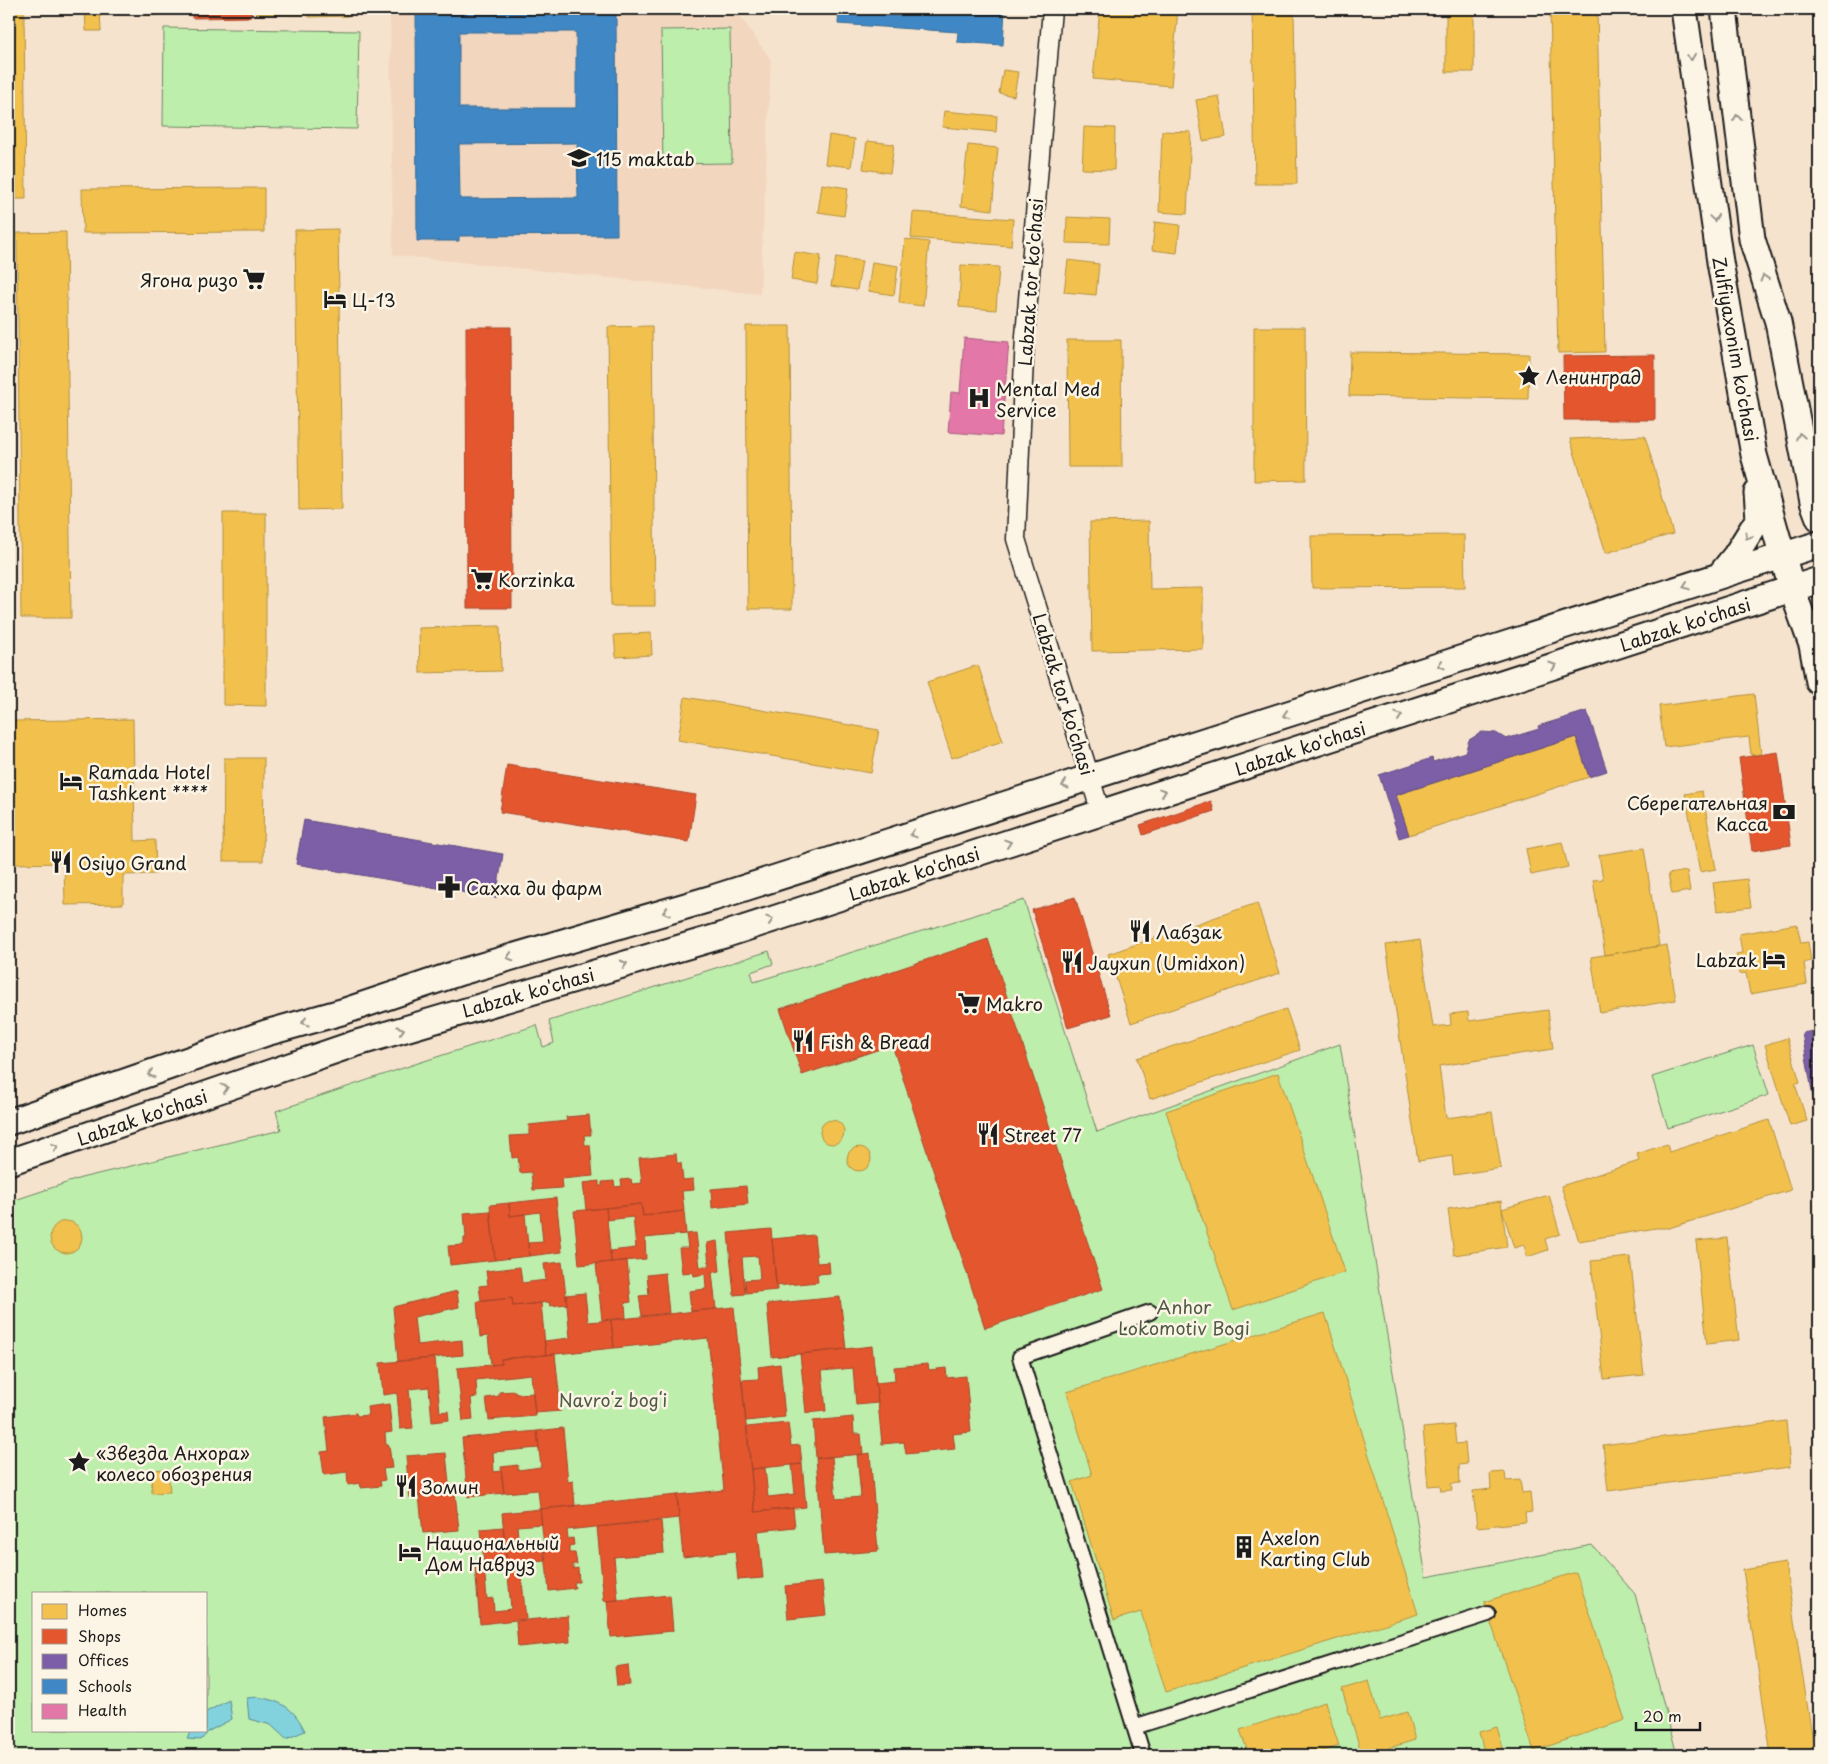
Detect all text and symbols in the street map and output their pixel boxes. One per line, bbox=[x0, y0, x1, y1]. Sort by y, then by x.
one-way arrow bbox=[1685, 53, 1696, 61]
one-way arrow bbox=[1732, 114, 1743, 122]
school or university icon: 115 maktab bbox=[566, 145, 592, 171]
place label: 115 maktab bbox=[596, 145, 695, 172]
street label: Labzak tor ko'chasi bbox=[1011, 197, 1049, 367]
one-way arrow bbox=[1708, 214, 1718, 222]
street label: Zulfiyaxonim ko'chasi bbox=[1706, 254, 1766, 444]
place label: Ягона ризо bbox=[140, 266, 238, 293]
supermarket icon: Ягона ризо bbox=[241, 266, 267, 292]
one-way arrow bbox=[1760, 275, 1770, 283]
hotel icon: Ц-13 bbox=[322, 286, 348, 312]
place label: Ц-13 bbox=[352, 286, 396, 313]
place icon: Ленинград bbox=[1516, 363, 1542, 389]
place label: Ленинград bbox=[1546, 363, 1641, 390]
place label: Mental Med Service bbox=[996, 375, 1100, 423]
hospital icon: Mental Med Service bbox=[966, 385, 992, 411]
one-way arrow bbox=[1796, 432, 1806, 441]
one-way arrow bbox=[1744, 530, 1754, 539]
supermarket icon: Korzinka bbox=[469, 566, 495, 592]
place label: Korzinka bbox=[498, 566, 576, 593]
one-way arrow bbox=[1682, 581, 1691, 591]
street label: Labzak ko'chasi bbox=[1616, 590, 1754, 658]
street label: Labzak tor ko'chasi bbox=[1026, 610, 1102, 778]
one-way arrow bbox=[1437, 659, 1445, 669]
one-way arrow bbox=[1549, 662, 1557, 672]
one-way arrow bbox=[1282, 709, 1291, 719]
one-way arrow bbox=[1394, 712, 1402, 722]
street label: Labzak ko'chasi bbox=[1231, 714, 1369, 782]
place label: Ramada Hotel Tashkent **** bbox=[88, 758, 211, 806]
hotel icon: Ramada Hotel Tashkent **** bbox=[58, 768, 84, 794]
one-way arrow bbox=[1061, 780, 1069, 790]
one-way arrow bbox=[1158, 788, 1166, 798]
place label: Сберегательная Касса bbox=[1627, 789, 1769, 837]
bank icon: Сберегательная Касса bbox=[1771, 799, 1797, 825]
one-way arrow bbox=[909, 828, 918, 838]
one-way arrow bbox=[1003, 838, 1012, 848]
street label: Labzak ko'chasi bbox=[845, 839, 983, 907]
restaurant icon: Osiyo Grand bbox=[48, 849, 74, 875]
place label: Osiyo Grand bbox=[78, 849, 187, 876]
pharmacy icon: Сахха ди фарм bbox=[436, 874, 462, 900]
place label: Сахха ди фарм bbox=[466, 874, 602, 901]
one-way arrow bbox=[662, 906, 670, 916]
one-way arrow bbox=[766, 915, 774, 925]
restaurant icon: Лабзак bbox=[1127, 918, 1153, 944]
place label: Лабзак bbox=[1156, 918, 1222, 945]
place label: Labzak bbox=[1696, 946, 1758, 973]
hotel icon: Labzak bbox=[1761, 946, 1787, 972]
restaurant icon: Jayxun (Umidxon) bbox=[1059, 949, 1085, 975]
place label: Jayxun (Umidxon) bbox=[1088, 949, 1245, 976]
one-way arrow bbox=[506, 952, 514, 962]
one-way arrow bbox=[620, 959, 629, 970]
street label: Labzak ko'chasi bbox=[459, 960, 597, 1024]
supermarket icon: Makro bbox=[956, 990, 982, 1016]
place label: Makro bbox=[986, 990, 1043, 1017]
one-way arrow bbox=[300, 1016, 309, 1027]
one-way arrow bbox=[396, 1025, 405, 1035]
restaurant icon: Fish & Bread bbox=[790, 1028, 816, 1054]
place label: Fish & Bread bbox=[820, 1028, 930, 1055]
one-way arrow bbox=[147, 1068, 156, 1078]
street label: Labzak ko'chasi bbox=[73, 1082, 211, 1152]
one-way arrow bbox=[220, 1084, 229, 1094]
restaurant icon: Street 77 bbox=[975, 1121, 1001, 1147]
place label: Street 77 bbox=[1004, 1121, 1082, 1148]
one-way arrow bbox=[50, 1142, 59, 1152]
park label: Anhor Lokomotiv Bogi bbox=[1118, 1293, 1250, 1341]
park label: Navroʻz bogʻi bbox=[559, 1386, 667, 1413]
place label: «Звезда Анхора» колесо обозрения bbox=[96, 1439, 252, 1487]
place icon: «Звезда Анхора» колесо обозрения bbox=[66, 1449, 92, 1475]
restaurant icon: Зомин bbox=[393, 1473, 419, 1499]
place label: Зомин bbox=[422, 1473, 479, 1500]
place label: Axelon Karting Club bbox=[1260, 1524, 1370, 1572]
place label: Национальный Дом Навруз bbox=[425, 1529, 560, 1577]
building icon: Axelon Karting Club bbox=[1231, 1534, 1257, 1560]
hotel icon: Национальный Дом Навруз bbox=[397, 1539, 423, 1565]
legend bbox=[32, 1592, 208, 1732]
text: Homes bbox=[78, 1598, 127, 1621]
text: Shops bbox=[78, 1624, 121, 1647]
text: Offices bbox=[78, 1648, 129, 1671]
text: Schools bbox=[78, 1674, 132, 1697]
text: Health bbox=[78, 1698, 127, 1721]
scale bar bbox=[1636, 1699, 1699, 1731]
text: 20 m bbox=[1643, 1704, 1682, 1727]

